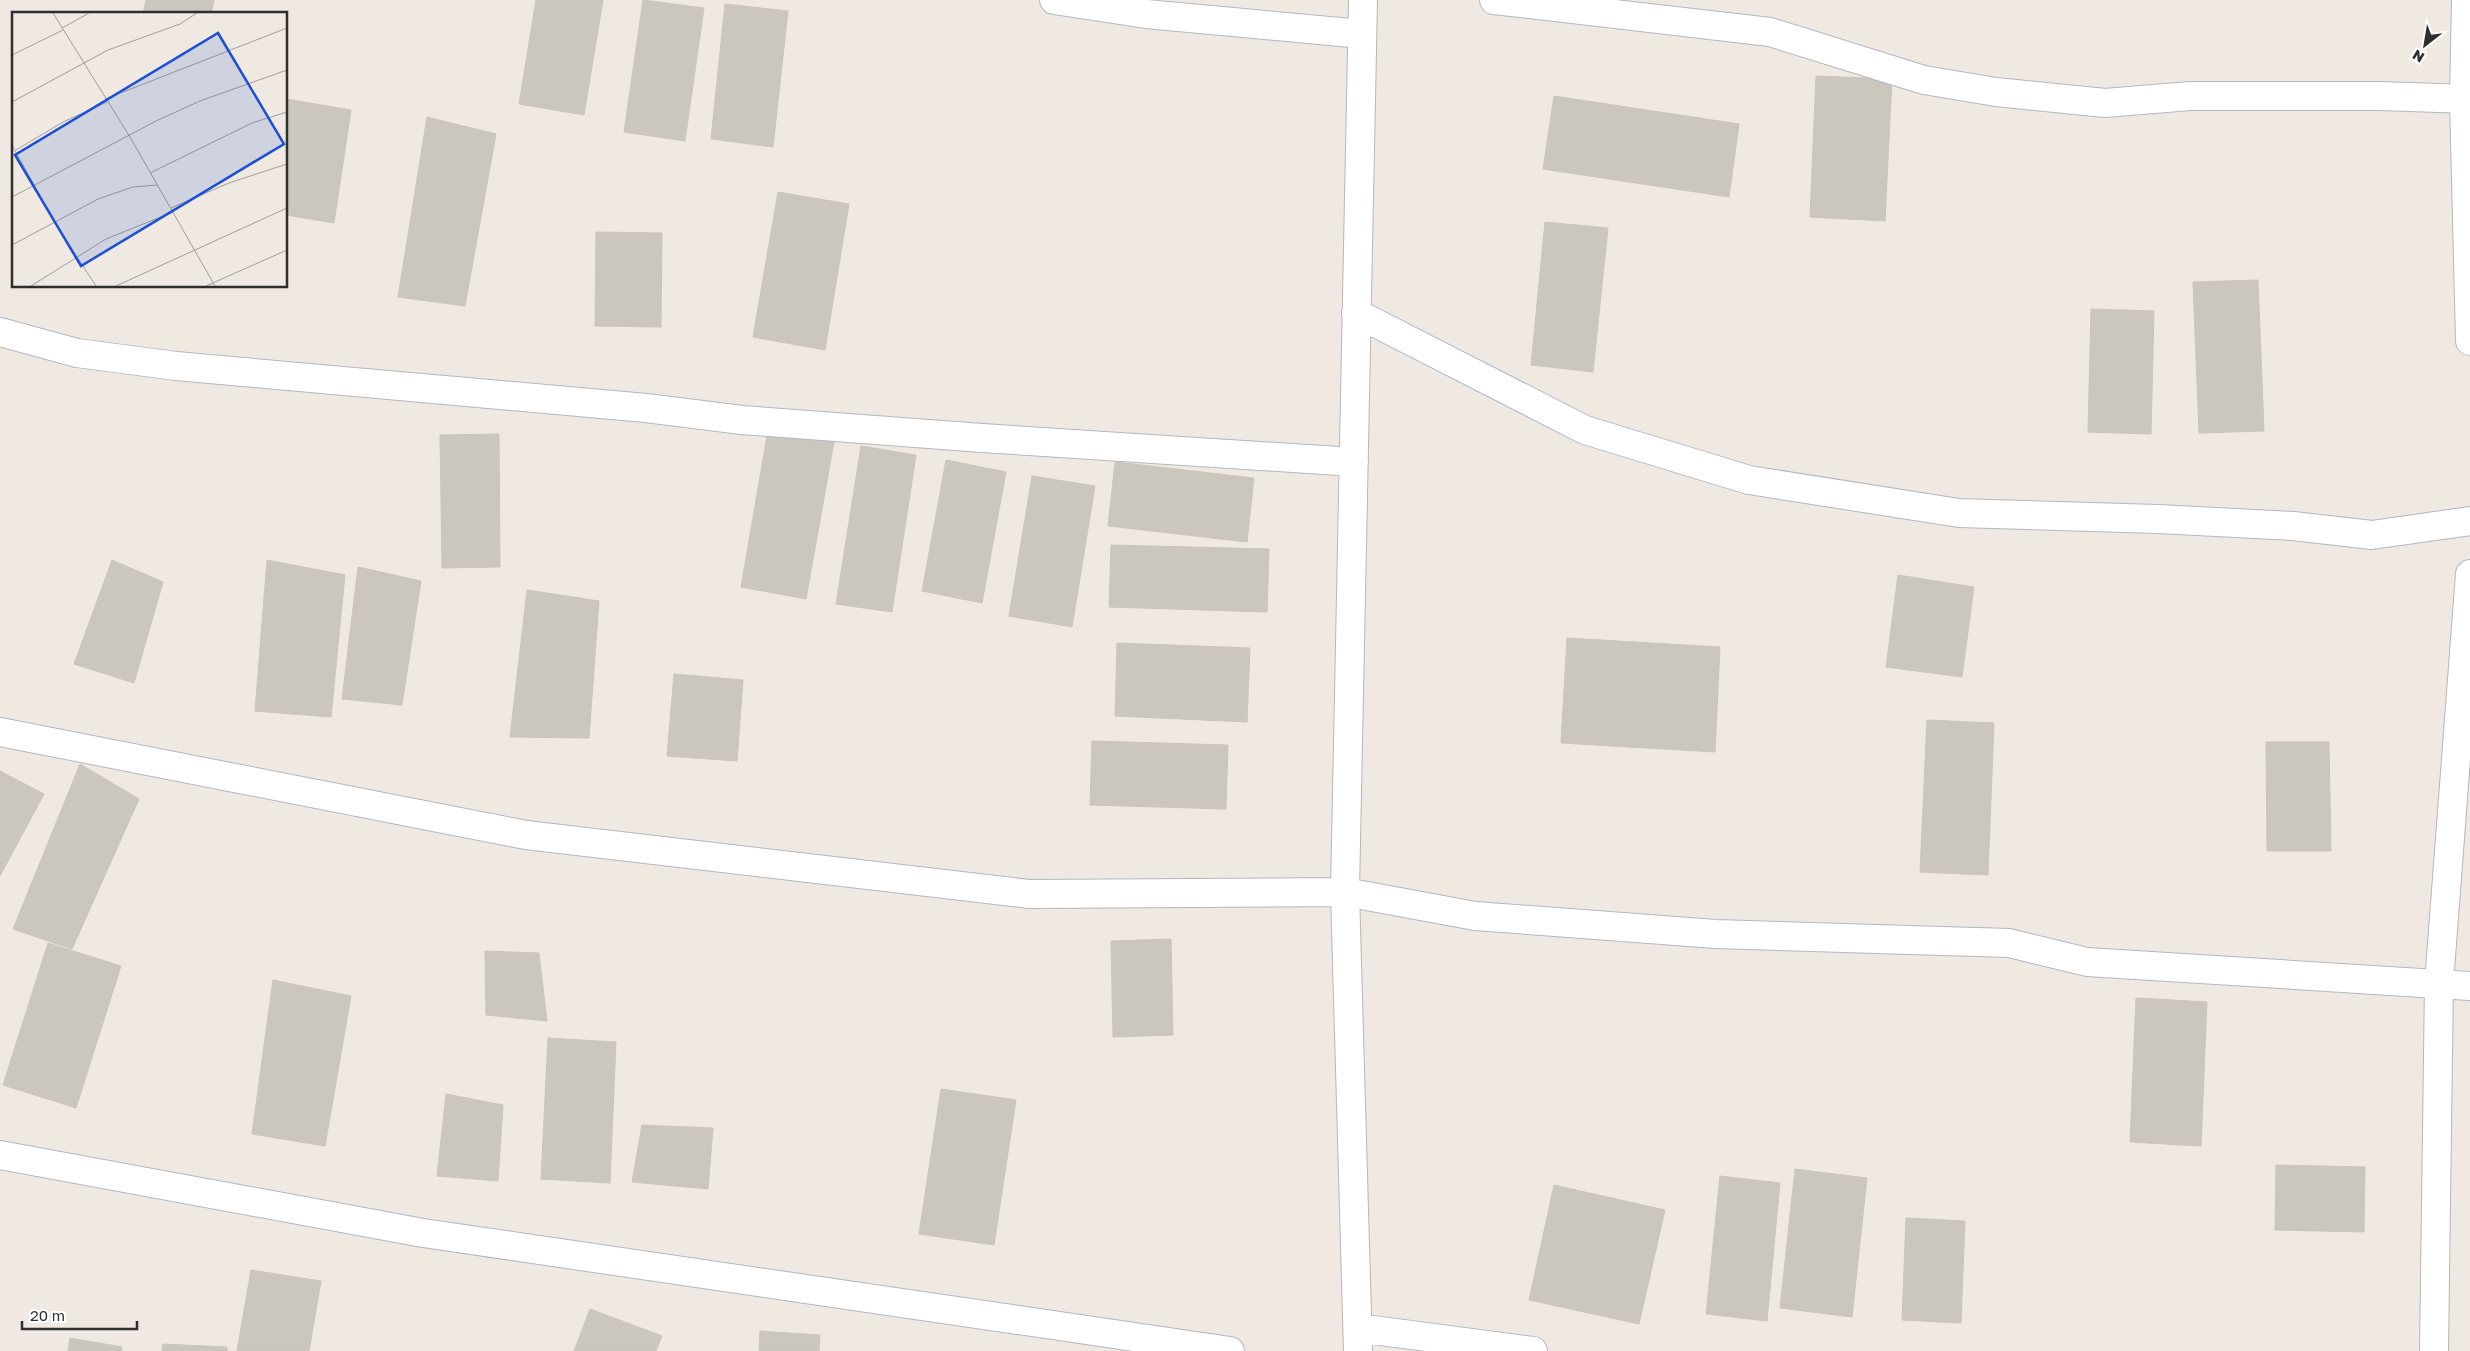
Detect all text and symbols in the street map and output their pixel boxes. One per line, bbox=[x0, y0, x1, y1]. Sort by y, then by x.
inset map bbox=[12, 12, 288, 288]
north arrow bbox=[2400, 20, 2450, 70]
text: N bbox=[2409, 47, 2427, 67]
scale bar bbox=[22, 1298, 138, 1330]
text: 20 m bbox=[30, 1306, 65, 1324]

